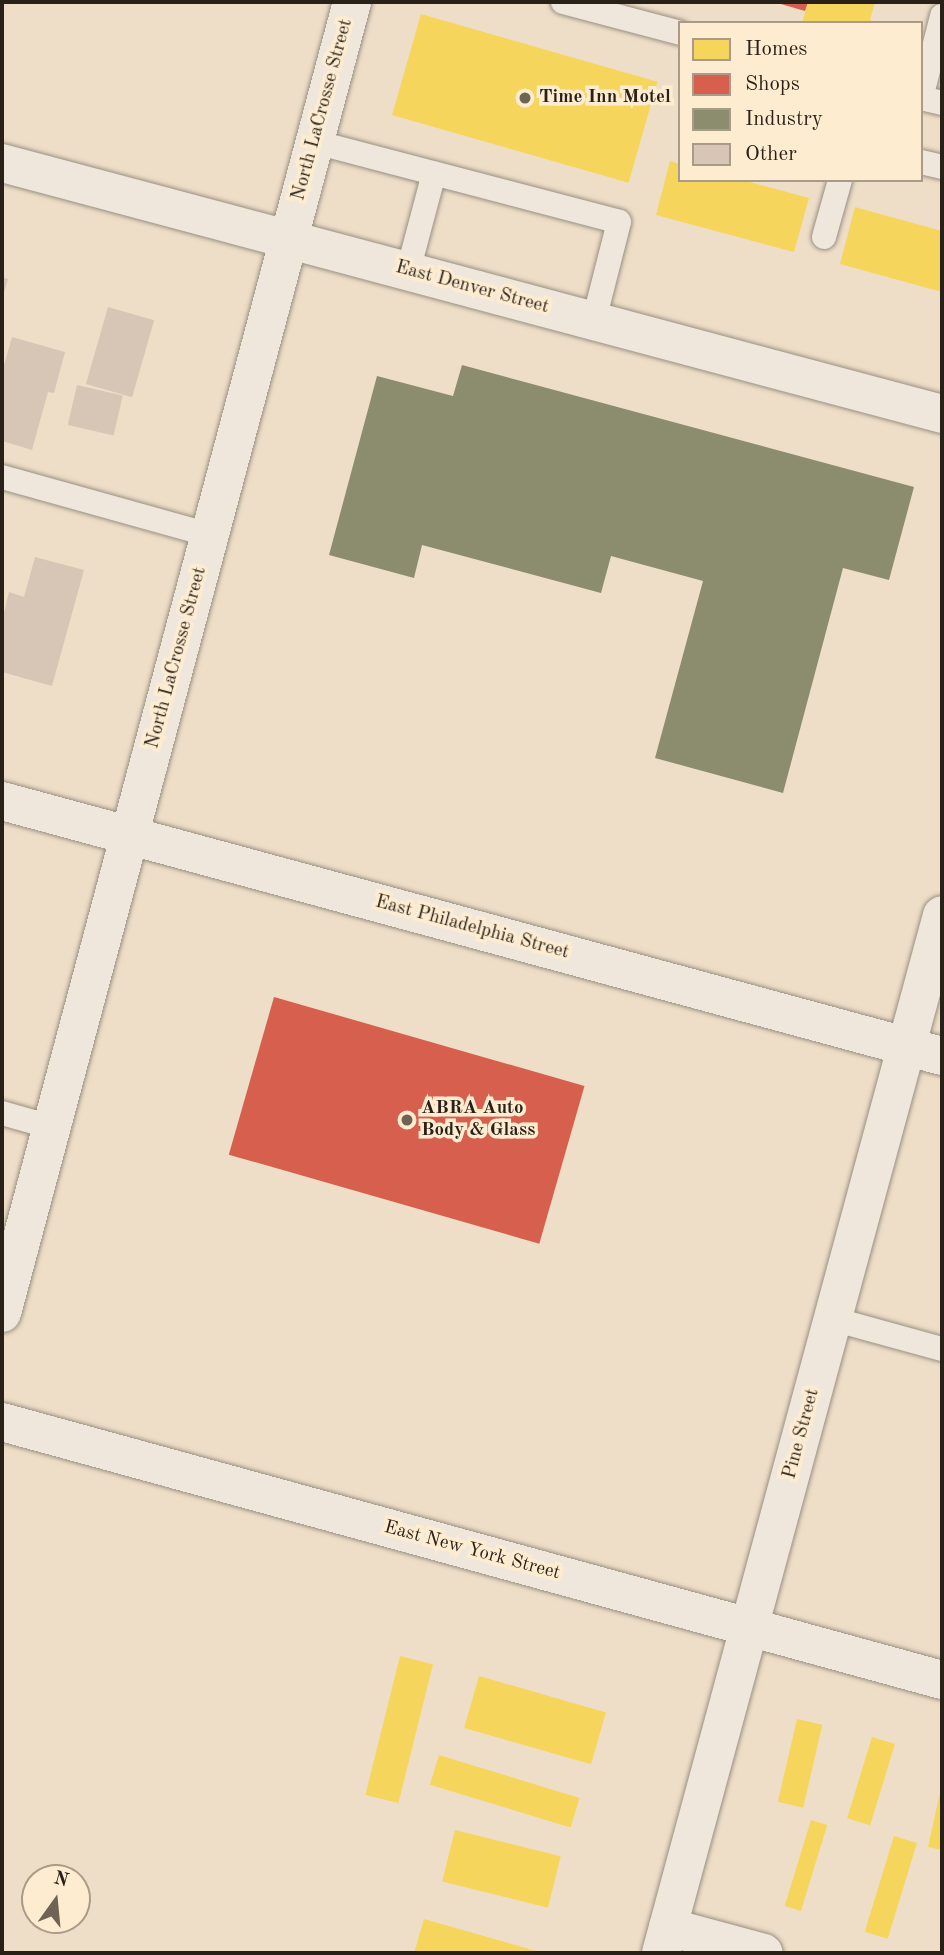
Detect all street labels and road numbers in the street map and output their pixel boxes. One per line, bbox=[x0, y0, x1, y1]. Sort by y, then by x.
street label: North LaCrosse Street bbox=[288, 17, 358, 203]
street label: East Denver Street bbox=[393, 257, 551, 319]
street label: North LaCrosse Street bbox=[142, 565, 212, 751]
street label: East Philadelphia Street bbox=[373, 891, 571, 965]
street label: Pine Street bbox=[779, 1386, 825, 1482]
street label: East New York Street bbox=[381, 1517, 563, 1585]

